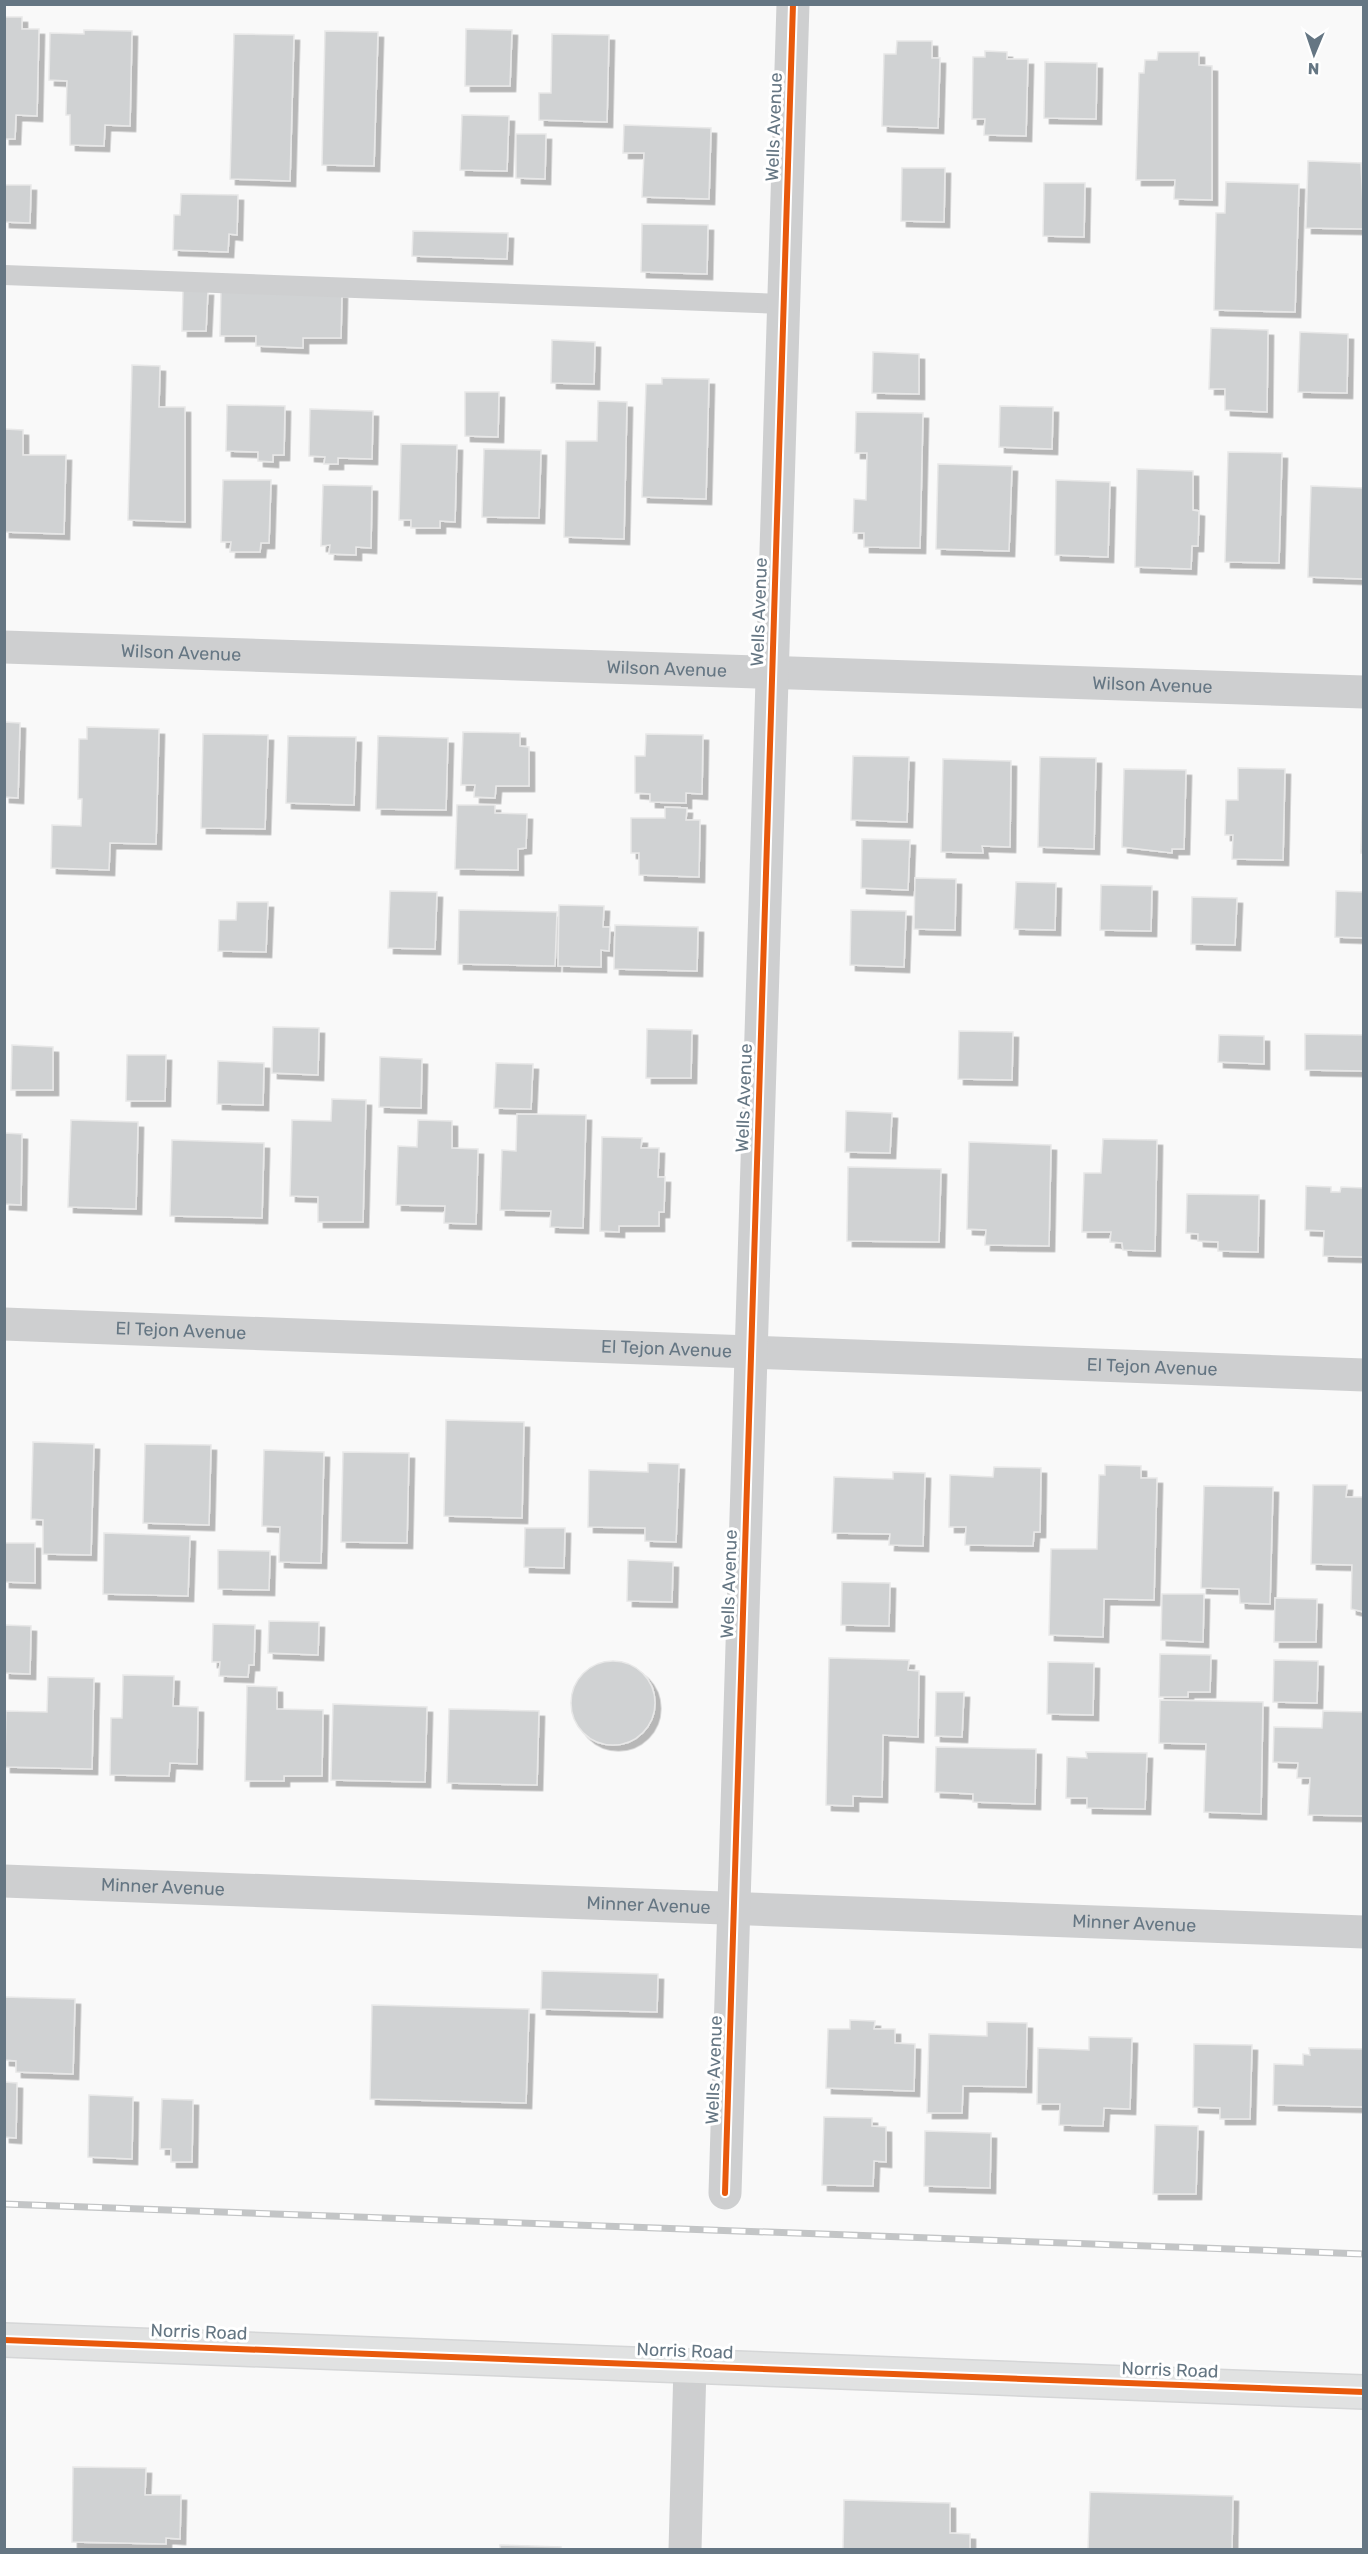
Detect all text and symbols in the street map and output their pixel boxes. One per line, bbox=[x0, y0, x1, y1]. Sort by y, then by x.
north arrow bbox=[1284, 24, 1344, 84]
text: N bbox=[1307, 59, 1320, 78]
street label: Wells Avenue bbox=[761, 72, 787, 182]
street label: Wells Avenue bbox=[746, 557, 772, 667]
street label: Wilson Avenue bbox=[120, 640, 242, 666]
street label: Wilson Avenue bbox=[606, 656, 727, 682]
street label: Wilson Avenue bbox=[1092, 672, 1213, 698]
street label: Wells Avenue bbox=[731, 1043, 757, 1153]
street label: El Tejon Avenue bbox=[115, 1317, 247, 1344]
street label: El Tejon Avenue bbox=[601, 1335, 732, 1362]
street label: El Tejon Avenue bbox=[1086, 1354, 1218, 1381]
street label: Wells Avenue bbox=[716, 1529, 742, 1639]
street label: Minner Avenue bbox=[100, 1874, 225, 1900]
street label: Minner Avenue bbox=[586, 1892, 711, 1918]
street label: Minner Avenue bbox=[1072, 1910, 1197, 1937]
street label: Wells Avenue bbox=[701, 2015, 727, 2125]
street label: Norris Road bbox=[150, 2319, 248, 2345]
street label: Norris Road bbox=[636, 2338, 734, 2364]
street label: Norris Road bbox=[1121, 2357, 1219, 2383]

